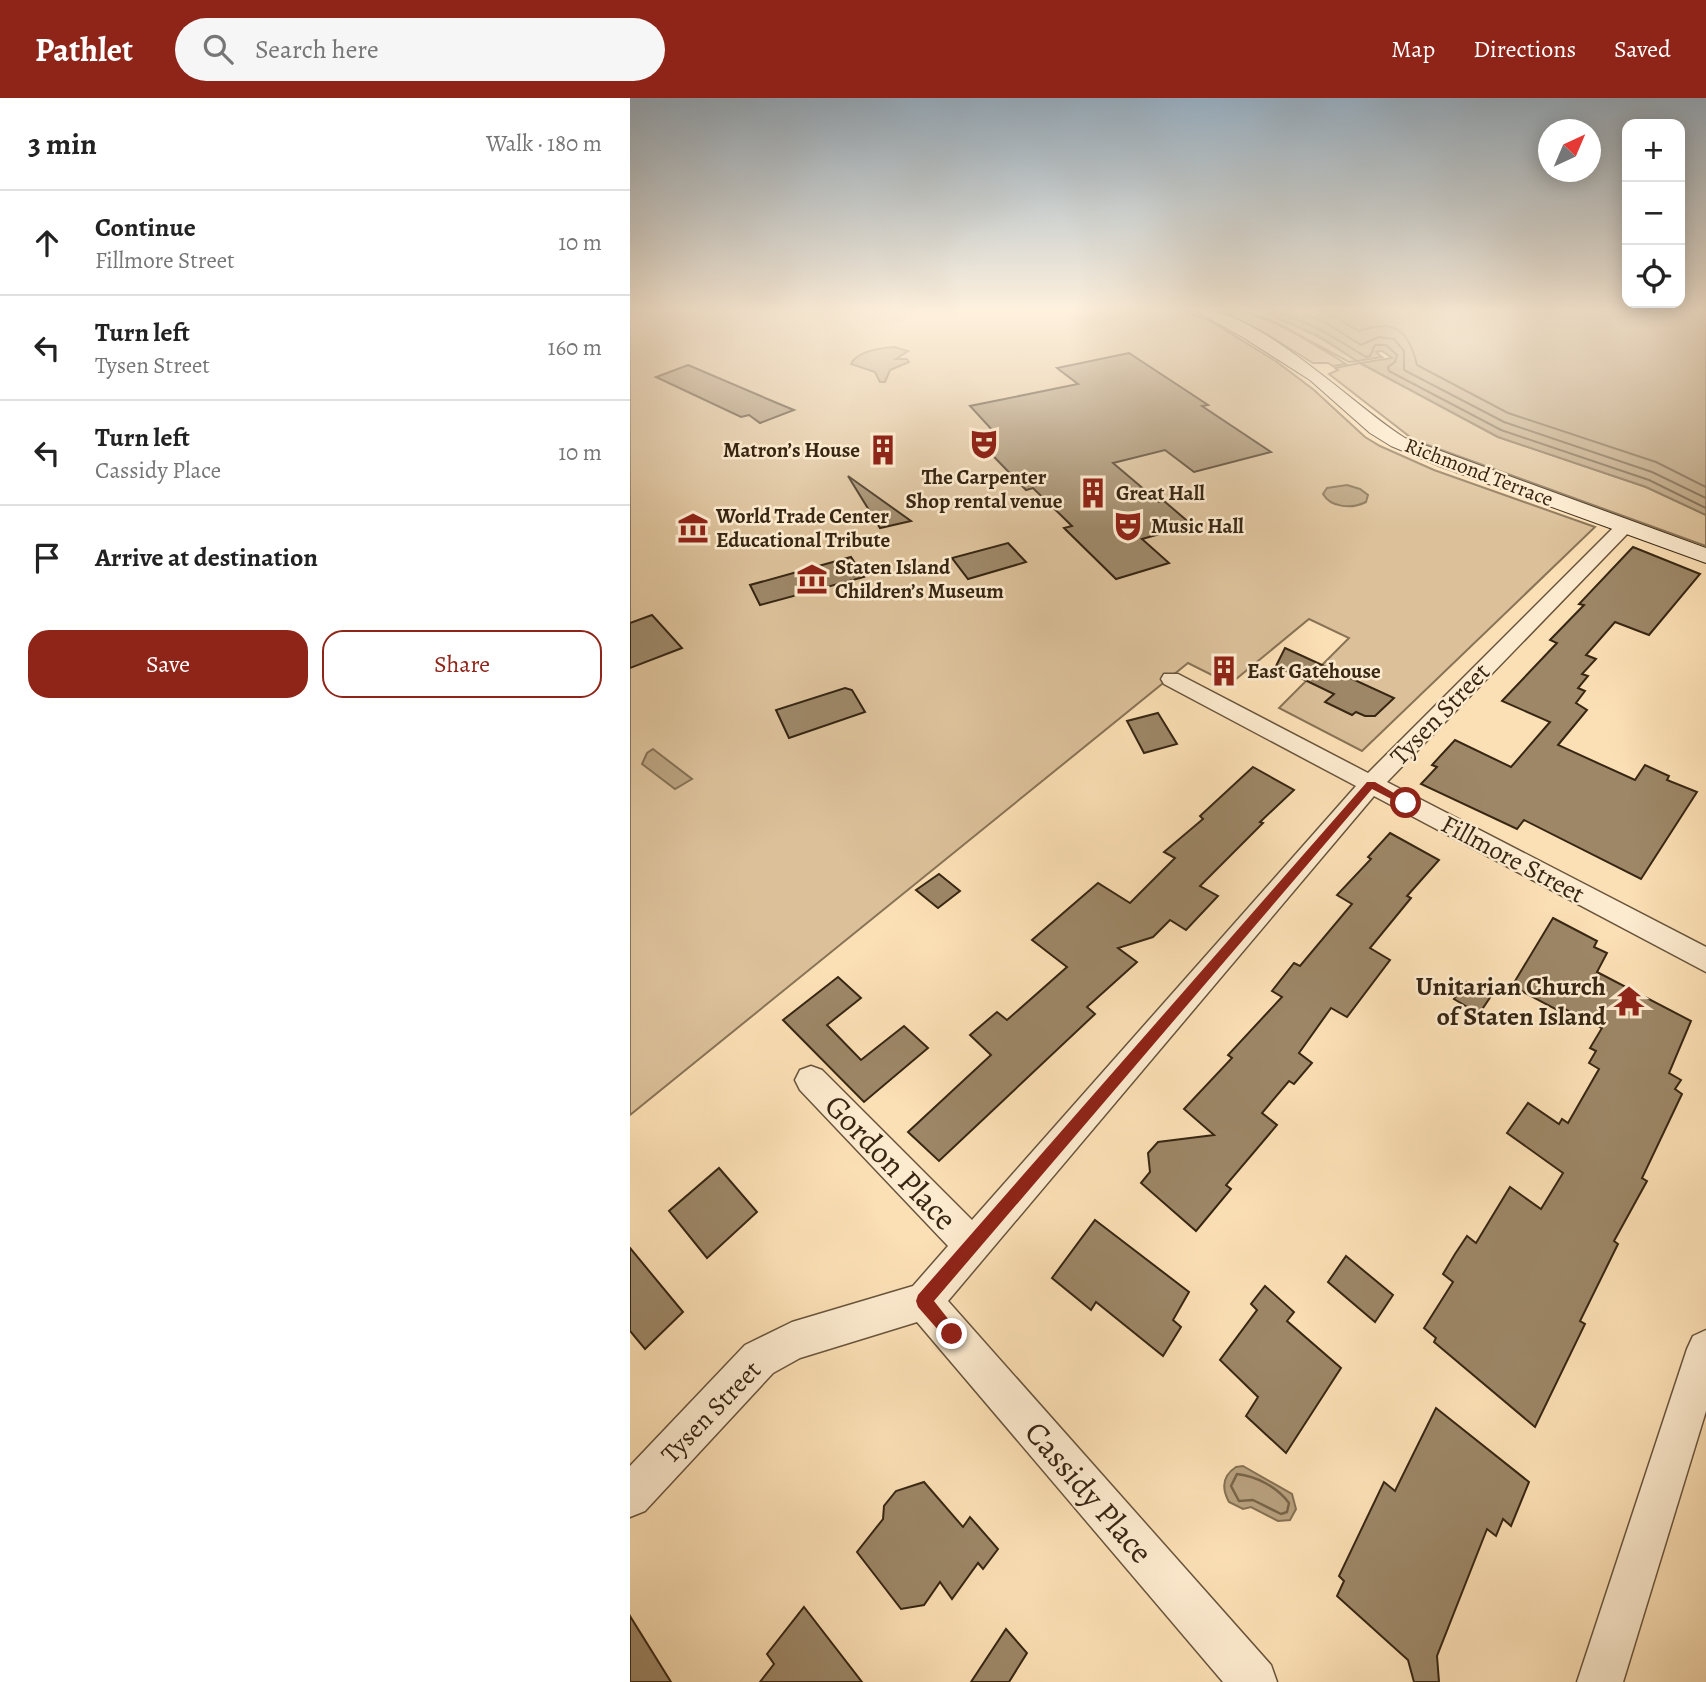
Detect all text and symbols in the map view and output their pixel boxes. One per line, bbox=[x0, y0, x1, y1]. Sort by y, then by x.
search box bbox=[175, 18, 665, 81]
text: Pathlet bbox=[35, 27, 133, 72]
icon: search bbox=[199, 30, 237, 68]
text: Search here bbox=[255, 32, 379, 67]
text: Map bbox=[1391, 33, 1435, 65]
text: Directions bbox=[1473, 33, 1576, 65]
text: Saved bbox=[1614, 33, 1671, 65]
north arrow bbox=[1538, 119, 1601, 182]
map controls bbox=[1622, 119, 1685, 308]
button: + bbox=[1622, 119, 1685, 182]
text: 3 min bbox=[28, 124, 97, 164]
text: Walk · 180 m bbox=[486, 128, 602, 159]
button: − bbox=[1622, 182, 1685, 245]
text: Continue bbox=[95, 210, 196, 245]
icon: ahead bbox=[28, 224, 66, 262]
text: 10 m bbox=[558, 227, 602, 258]
text: Fillmore Street bbox=[95, 245, 235, 276]
button: locate bbox=[1622, 245, 1685, 308]
text: Turn left bbox=[95, 315, 190, 350]
icon: left bbox=[28, 329, 66, 367]
text: 160 m bbox=[548, 332, 602, 363]
text: Tysen Street bbox=[95, 350, 210, 381]
text: Turn left bbox=[95, 420, 190, 455]
theatre icon: The Carpenter Shop rental venue bbox=[967, 427, 1001, 461]
street label: Richmond Terrace bbox=[1401, 431, 1557, 513]
building icon: Matron’s House bbox=[866, 433, 900, 467]
icon: left bbox=[28, 434, 66, 472]
place label: Matron’s House bbox=[723, 436, 860, 464]
text: 10 m bbox=[558, 437, 602, 468]
text: Cassidy Place bbox=[95, 455, 221, 486]
place label: The Carpenter Shop rental venue bbox=[906, 463, 1063, 515]
building icon: Great Hall bbox=[1076, 476, 1110, 510]
place label: Great Hall bbox=[1116, 479, 1205, 507]
place label: World Trade Center Educational Tribute bbox=[715, 502, 891, 554]
theatre icon: Music Hall bbox=[1111, 509, 1145, 543]
museum icon: World Trade Center Educational Tribute bbox=[676, 511, 710, 545]
place label: Music Hall bbox=[1151, 512, 1244, 540]
icon: arrive bbox=[28, 539, 66, 577]
text: Arrive at destination bbox=[95, 540, 318, 575]
place label: Staten Island Children’s Museum bbox=[835, 553, 1004, 605]
museum icon: Staten Island Children’s Museum bbox=[795, 562, 829, 596]
button: Save bbox=[28, 630, 308, 698]
button: Share bbox=[322, 630, 602, 698]
building icon: East Gatehouse bbox=[1207, 654, 1241, 688]
street label: Tysen Street bbox=[1382, 655, 1498, 773]
place label: East Gatehouse bbox=[1247, 657, 1381, 685]
route start bbox=[1390, 787, 1421, 818]
street label: Fillmore Street bbox=[1435, 807, 1591, 912]
place label: Unitarian Church of Staten Island bbox=[1416, 969, 1607, 1034]
temple icon: Unitarian Church of Staten Island bbox=[1612, 984, 1646, 1018]
street label: Gordon Place bbox=[815, 1084, 967, 1240]
route end bbox=[936, 1318, 967, 1349]
street label: Tysen Street bbox=[653, 1353, 769, 1471]
street label: Cassidy Place bbox=[1015, 1411, 1163, 1573]

